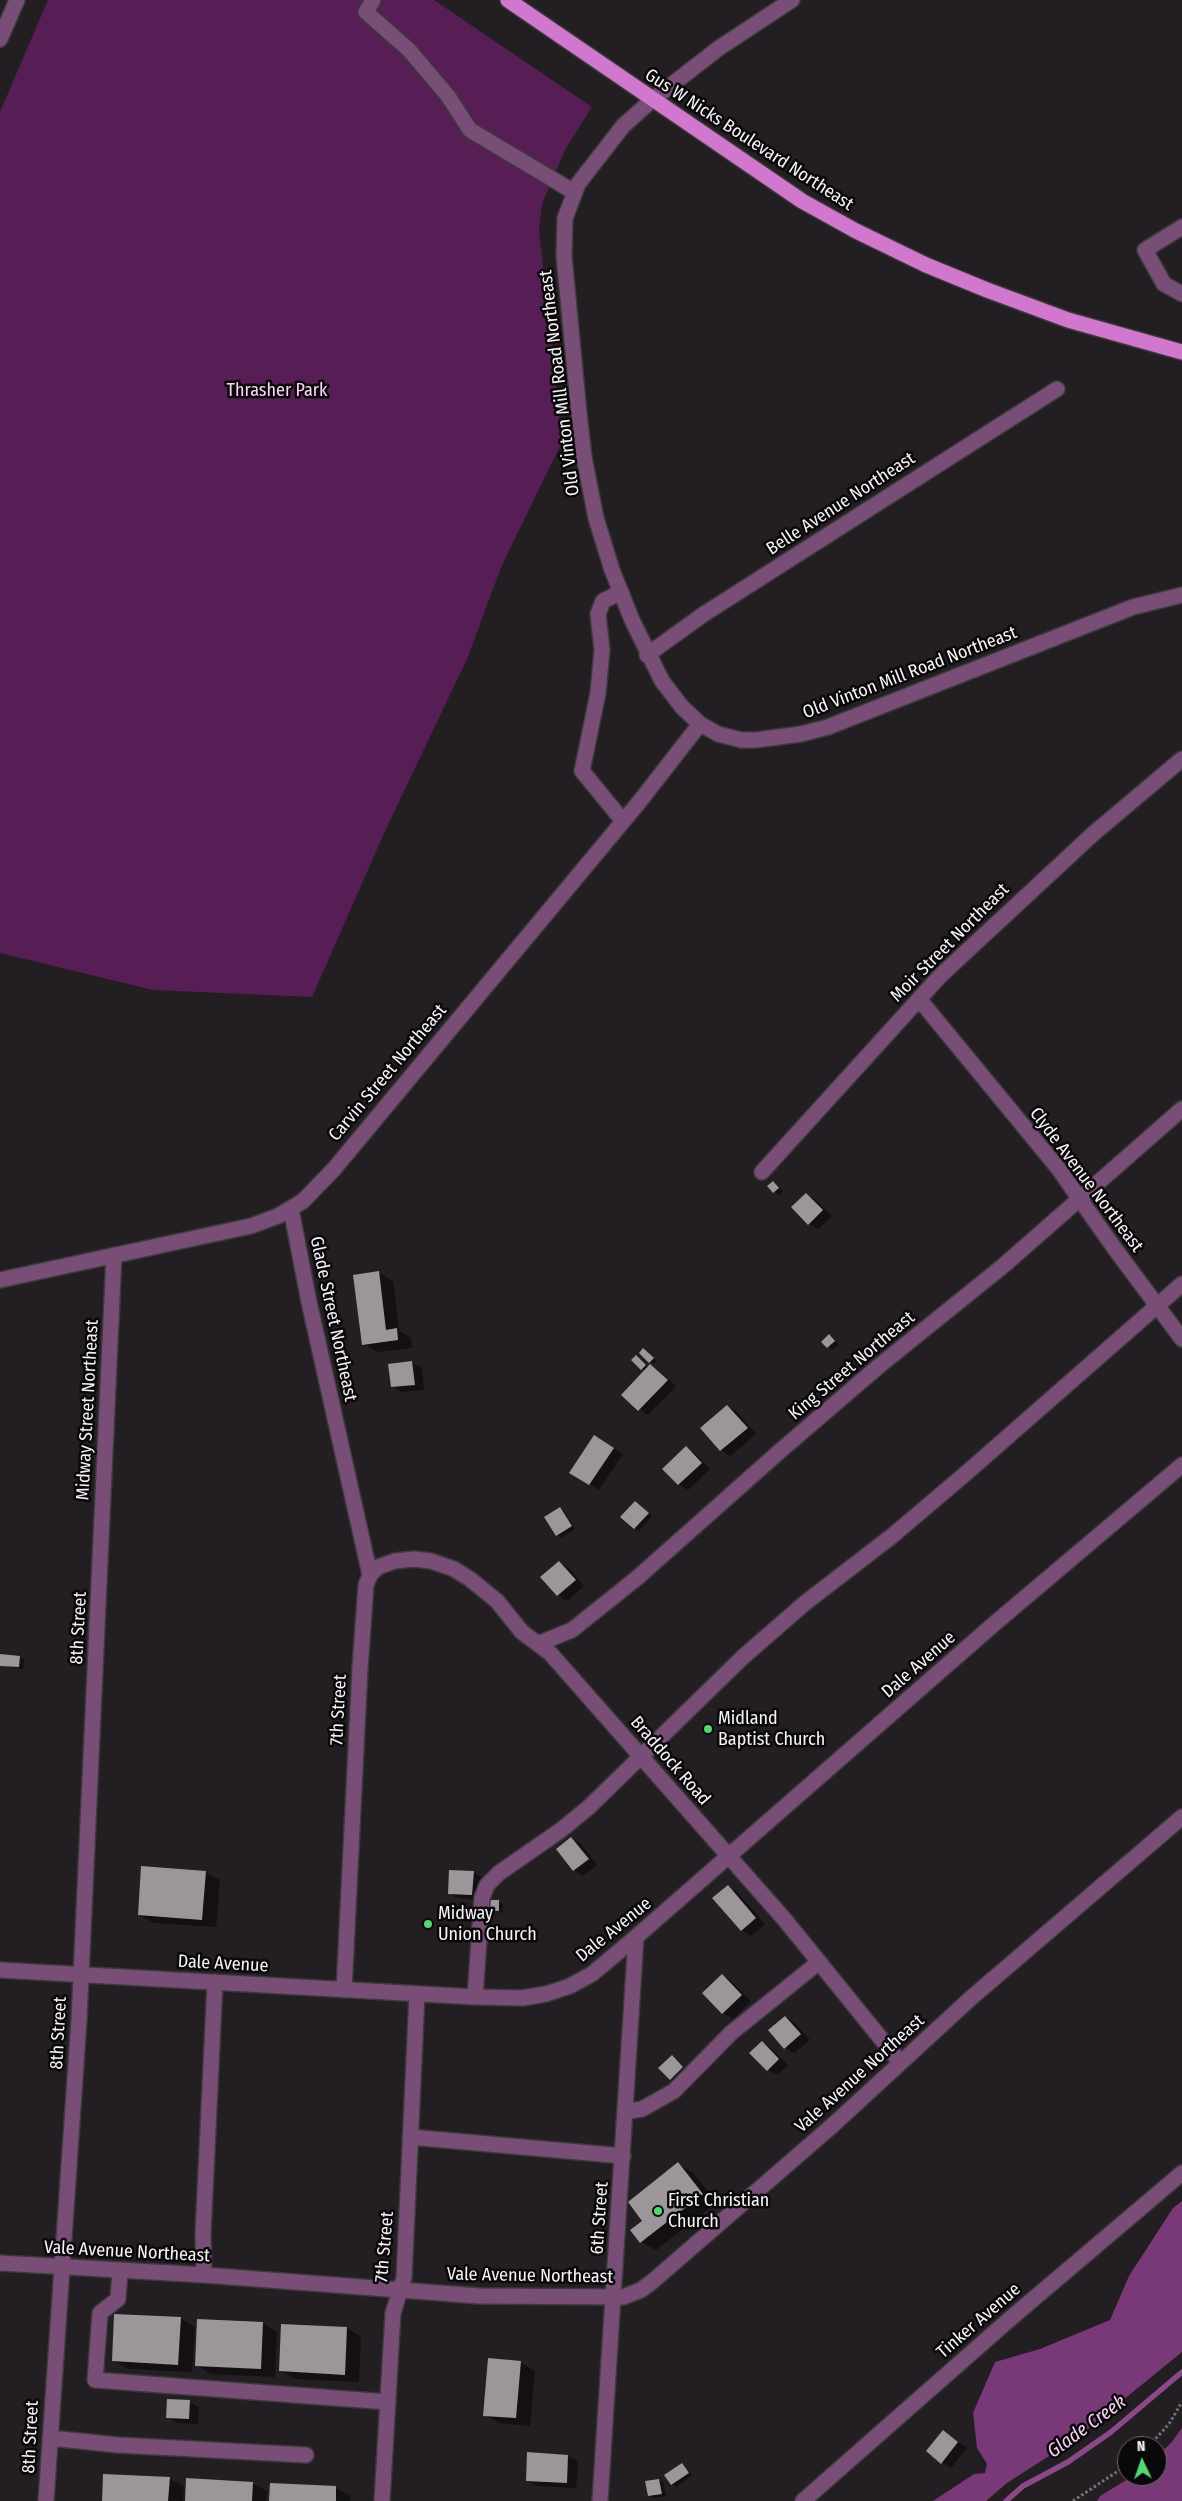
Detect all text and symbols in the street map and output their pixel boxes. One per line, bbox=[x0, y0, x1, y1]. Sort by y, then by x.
street label: Gus W Nicks Boulevard Northeast bbox=[641, 64, 857, 216]
street label: Old Vinton Mill Road Northeast bbox=[535, 269, 585, 497]
park label: Thrasher Park bbox=[227, 380, 327, 402]
street label: Belle Avenue Northeast bbox=[763, 448, 919, 560]
street label: Old Vinton Mill Road Northeast bbox=[800, 622, 1020, 724]
street label: Moir Street Northeast bbox=[886, 879, 1014, 1007]
street label: Carvin Street Northeast bbox=[324, 1000, 452, 1146]
street label: Clyde Avenue Northeast bbox=[1025, 1103, 1147, 1257]
street label: Glade Street Northeast bbox=[305, 1235, 361, 1403]
street label: King Street Northeast bbox=[785, 1307, 919, 1425]
street label: Midway Street Northeast bbox=[72, 1319, 104, 1501]
street label: 8th Street bbox=[66, 1591, 92, 1665]
street label: Dale Avenue bbox=[878, 1627, 960, 1703]
street label: 7th Street bbox=[326, 1674, 352, 1746]
place label: Midland Baptist Church bbox=[718, 1708, 825, 1750]
street label: Braddock Road bbox=[626, 1712, 714, 1810]
marker: Midland Baptist Church bbox=[702, 1723, 714, 1735]
street label: Dale Avenue bbox=[572, 1893, 656, 1967]
place label: Midway Union Church bbox=[438, 1903, 537, 1946]
marker: Midway Union Church bbox=[422, 1918, 434, 1930]
street label: Dale Avenue bbox=[177, 1951, 269, 1977]
street label: 8th Street bbox=[46, 1996, 72, 2070]
street label: Vale Avenue Northeast bbox=[791, 2010, 929, 2138]
street label: 6th Street bbox=[587, 2181, 613, 2255]
place label: First Christian Church bbox=[668, 2190, 769, 2232]
marker: First Christian Church bbox=[652, 2205, 664, 2217]
street label: 7th Street bbox=[371, 2211, 399, 2283]
street label: Vale Avenue Northeast bbox=[43, 2237, 211, 2267]
street label: Vale Avenue Northeast bbox=[447, 2264, 613, 2288]
street label: Tinker Avenue bbox=[933, 2279, 1025, 2363]
water label: Glade Creek bbox=[1043, 2391, 1131, 2463]
street label: 8th Street bbox=[18, 2400, 44, 2474]
north arrow bbox=[1117, 2436, 1167, 2486]
text: N bbox=[1137, 2438, 1146, 2455]

